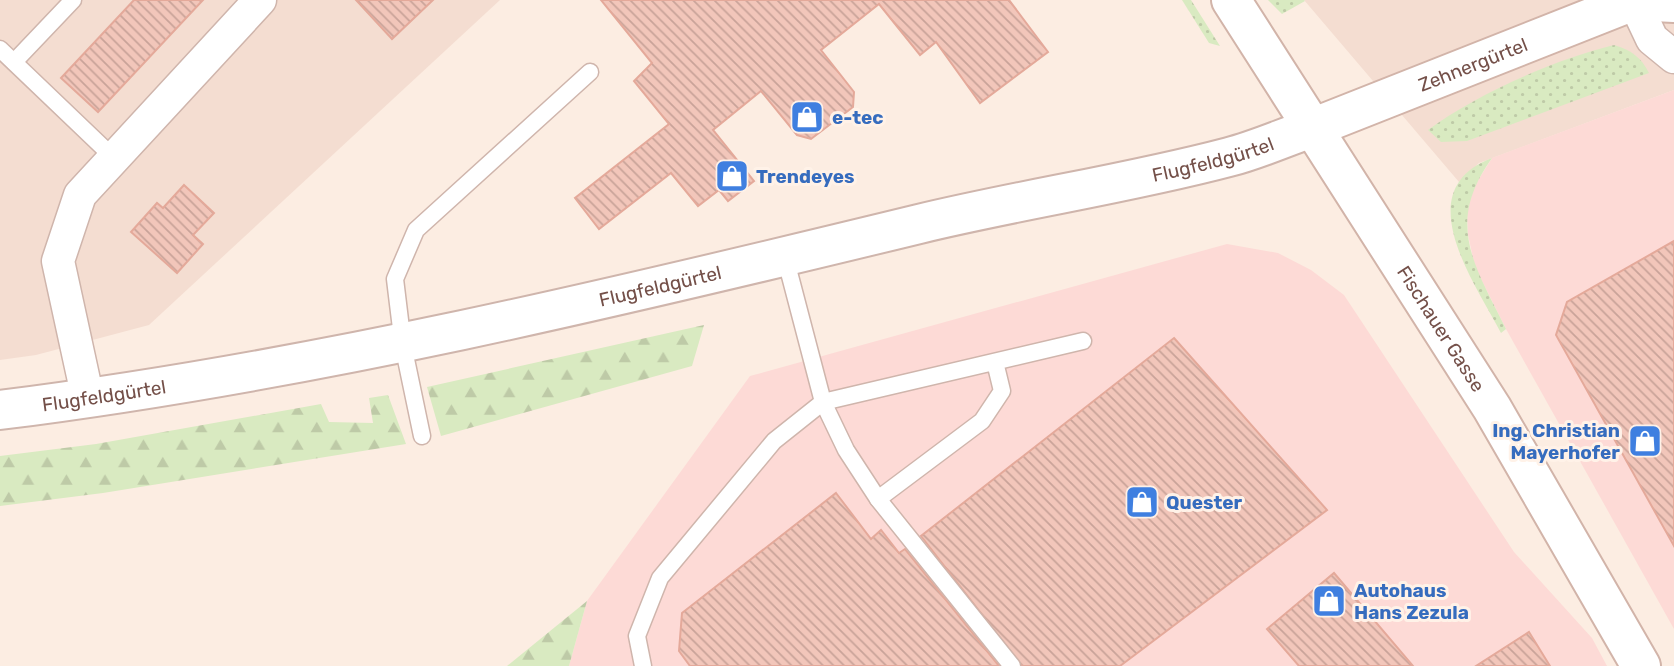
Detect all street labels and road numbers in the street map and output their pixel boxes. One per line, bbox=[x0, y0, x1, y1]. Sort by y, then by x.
street label: Zehnergürtel bbox=[1415, 33, 1531, 97]
street label: Flugfeldgürtel bbox=[1150, 132, 1277, 187]
street label: Flugfeldgürtel bbox=[597, 261, 724, 312]
street label: Fischauer Gasse bbox=[1392, 262, 1490, 396]
street label: Flugfeldgürtel bbox=[41, 375, 168, 416]

